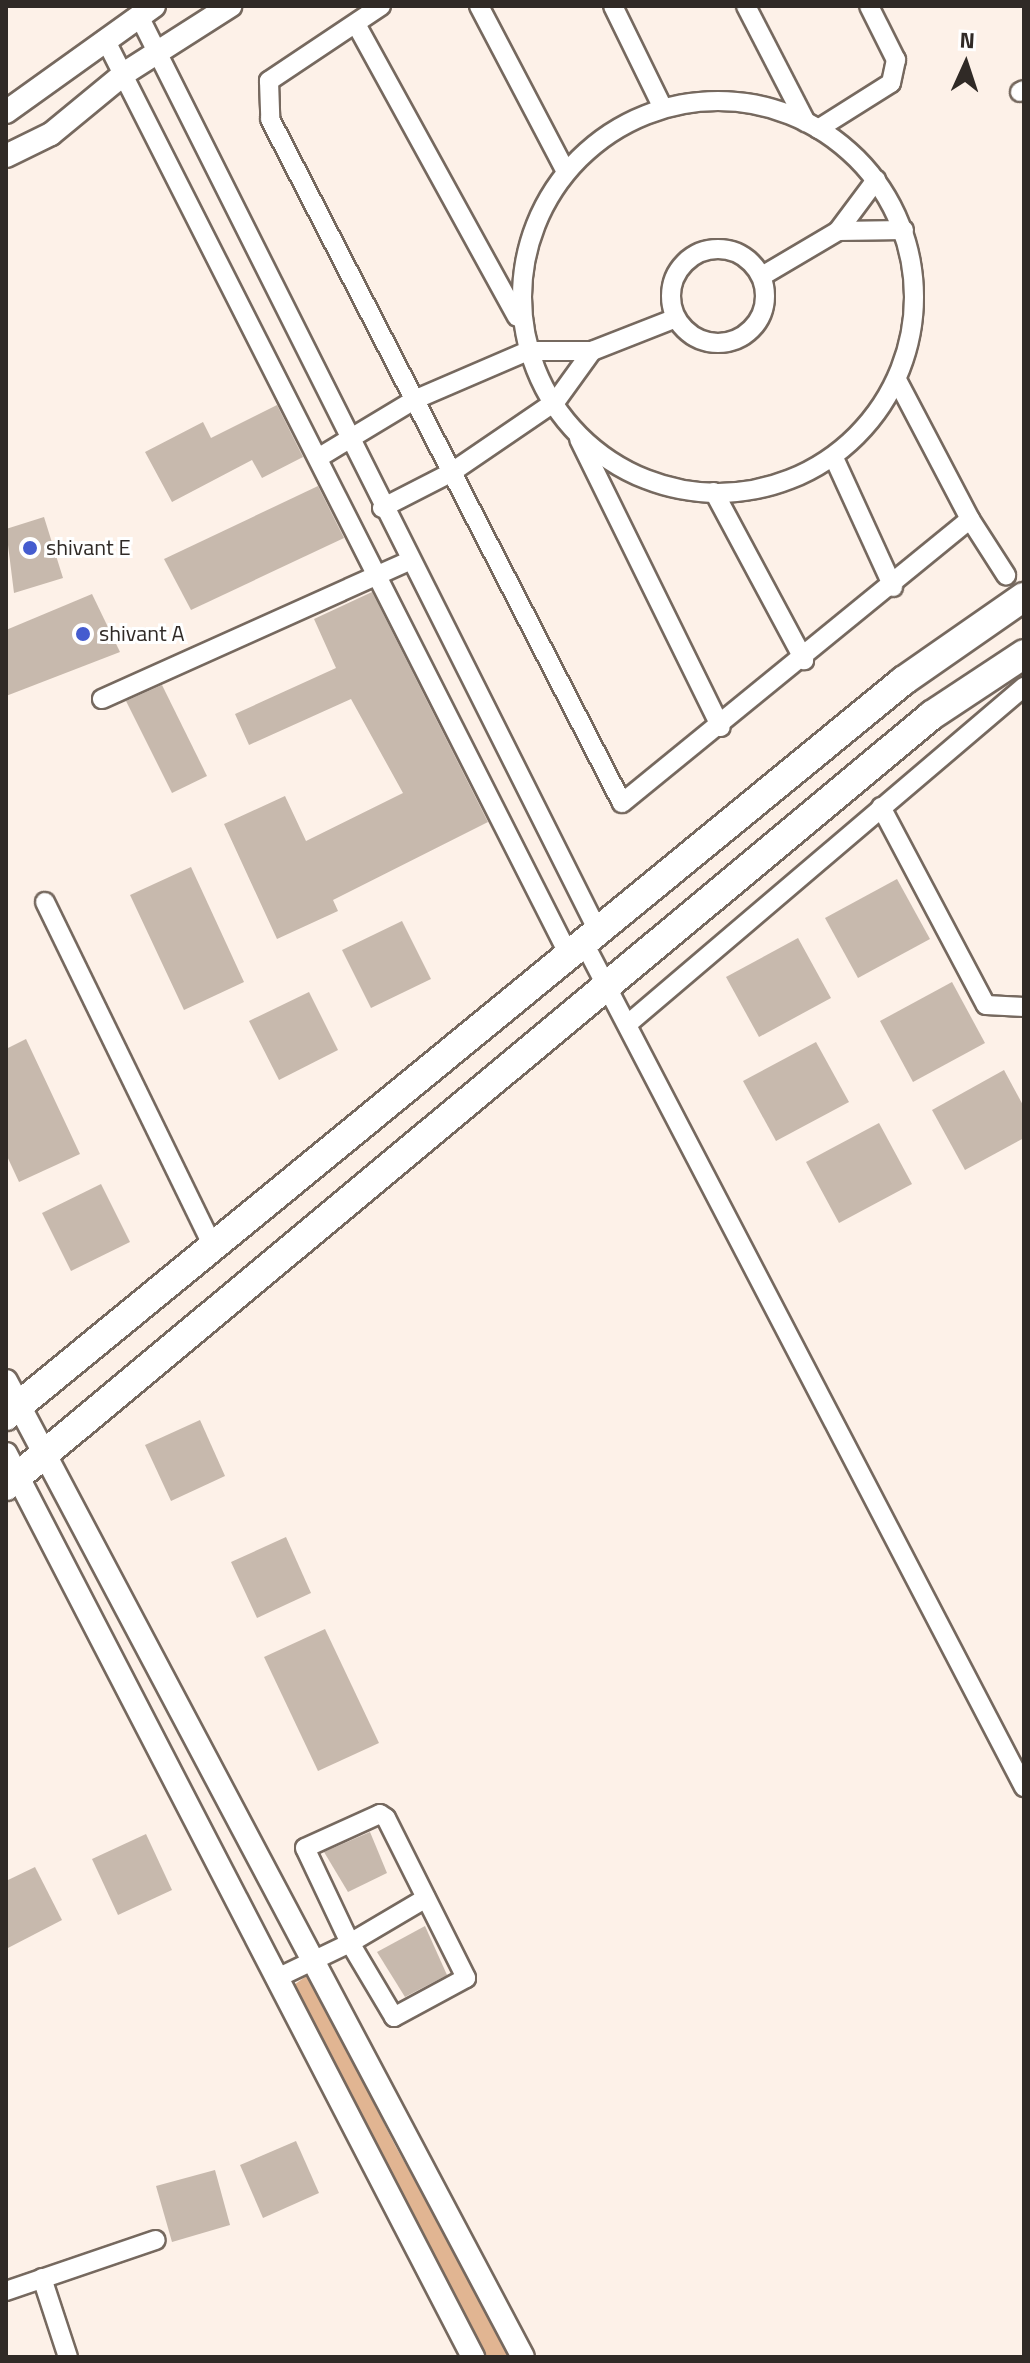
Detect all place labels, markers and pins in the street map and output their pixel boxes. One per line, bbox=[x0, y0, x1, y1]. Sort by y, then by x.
place label: shivant E bbox=[46, 535, 131, 561]
marker: shivant E bbox=[21, 539, 39, 557]
place label: shivant A bbox=[99, 621, 185, 647]
marker: shivant A bbox=[74, 625, 92, 643]

